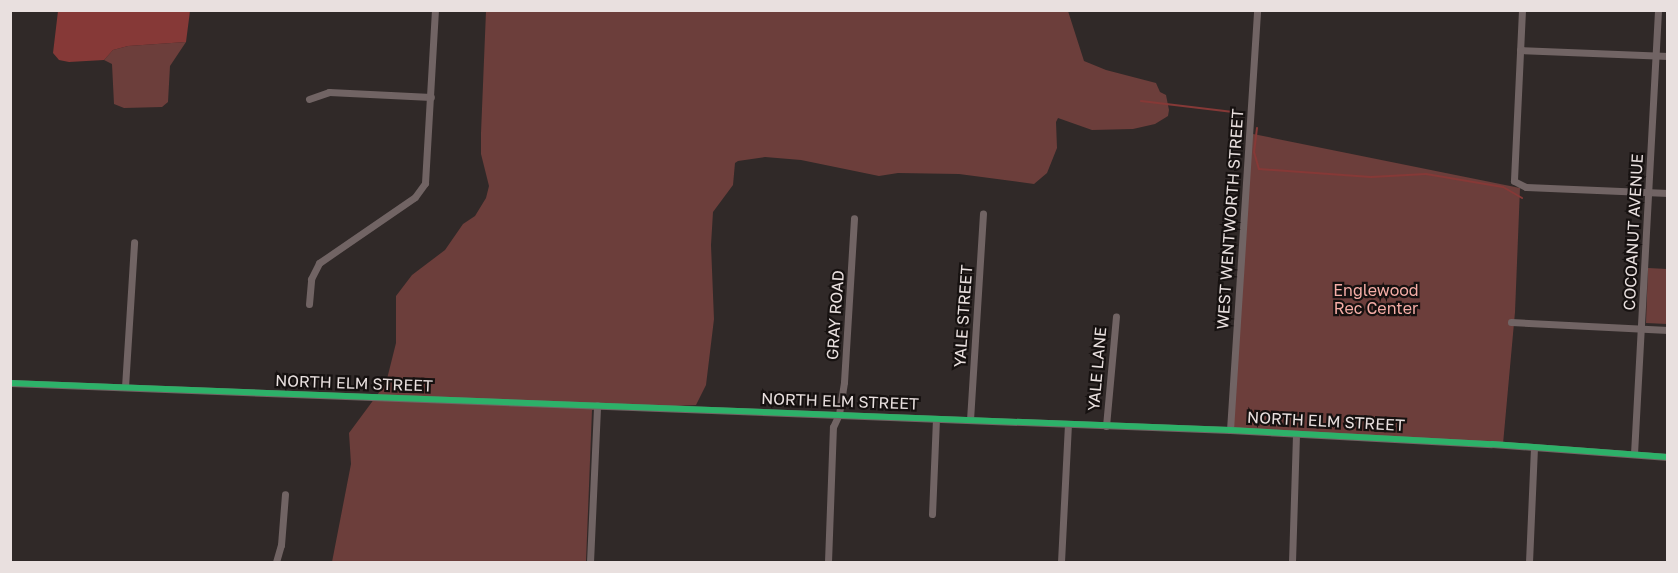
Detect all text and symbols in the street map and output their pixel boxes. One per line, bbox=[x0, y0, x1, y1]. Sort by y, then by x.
street label: WEST WENTWORTH STREET bbox=[1213, 108, 1247, 330]
street label: COCOANUT AVENUE bbox=[1619, 153, 1647, 311]
street label: YALE STREET bbox=[950, 264, 976, 368]
street label: GRAY ROAD bbox=[822, 270, 848, 360]
park label: Englewood Rec Center bbox=[1333, 280, 1419, 318]
street label: YALE LANE bbox=[1084, 326, 1110, 412]
street label: NORTH ELM STREET bbox=[275, 371, 433, 395]
street label: NORTH ELM STREET bbox=[761, 389, 919, 413]
street label: NORTH ELM STREET bbox=[1247, 407, 1405, 435]

